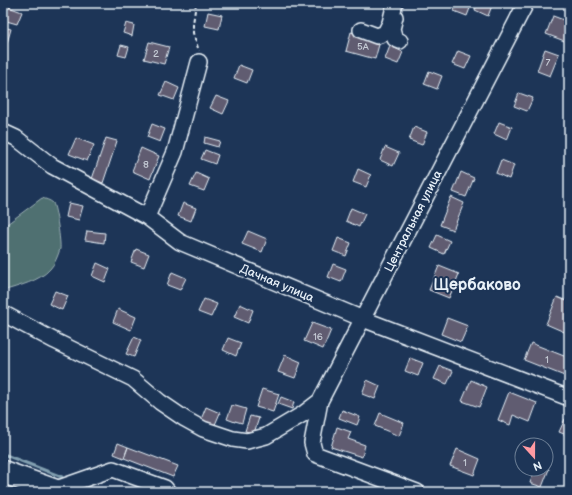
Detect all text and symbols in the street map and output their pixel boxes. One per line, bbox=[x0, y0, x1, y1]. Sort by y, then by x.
house number: 5А bbox=[357, 41, 370, 53]
house number: 2 bbox=[153, 48, 159, 60]
house number: 7 bbox=[546, 57, 551, 69]
house number: 8 bbox=[143, 159, 149, 171]
street label: Центральная улица bbox=[381, 168, 446, 274]
street label: Дачная улица bbox=[238, 261, 316, 306]
district label: Щербаково bbox=[433, 276, 521, 295]
house number: 16 bbox=[313, 331, 323, 343]
house number: 1 bbox=[545, 354, 549, 366]
north arrow bbox=[514, 437, 554, 477]
house number: 1 bbox=[463, 457, 467, 469]
text: N bbox=[531, 458, 544, 473]

